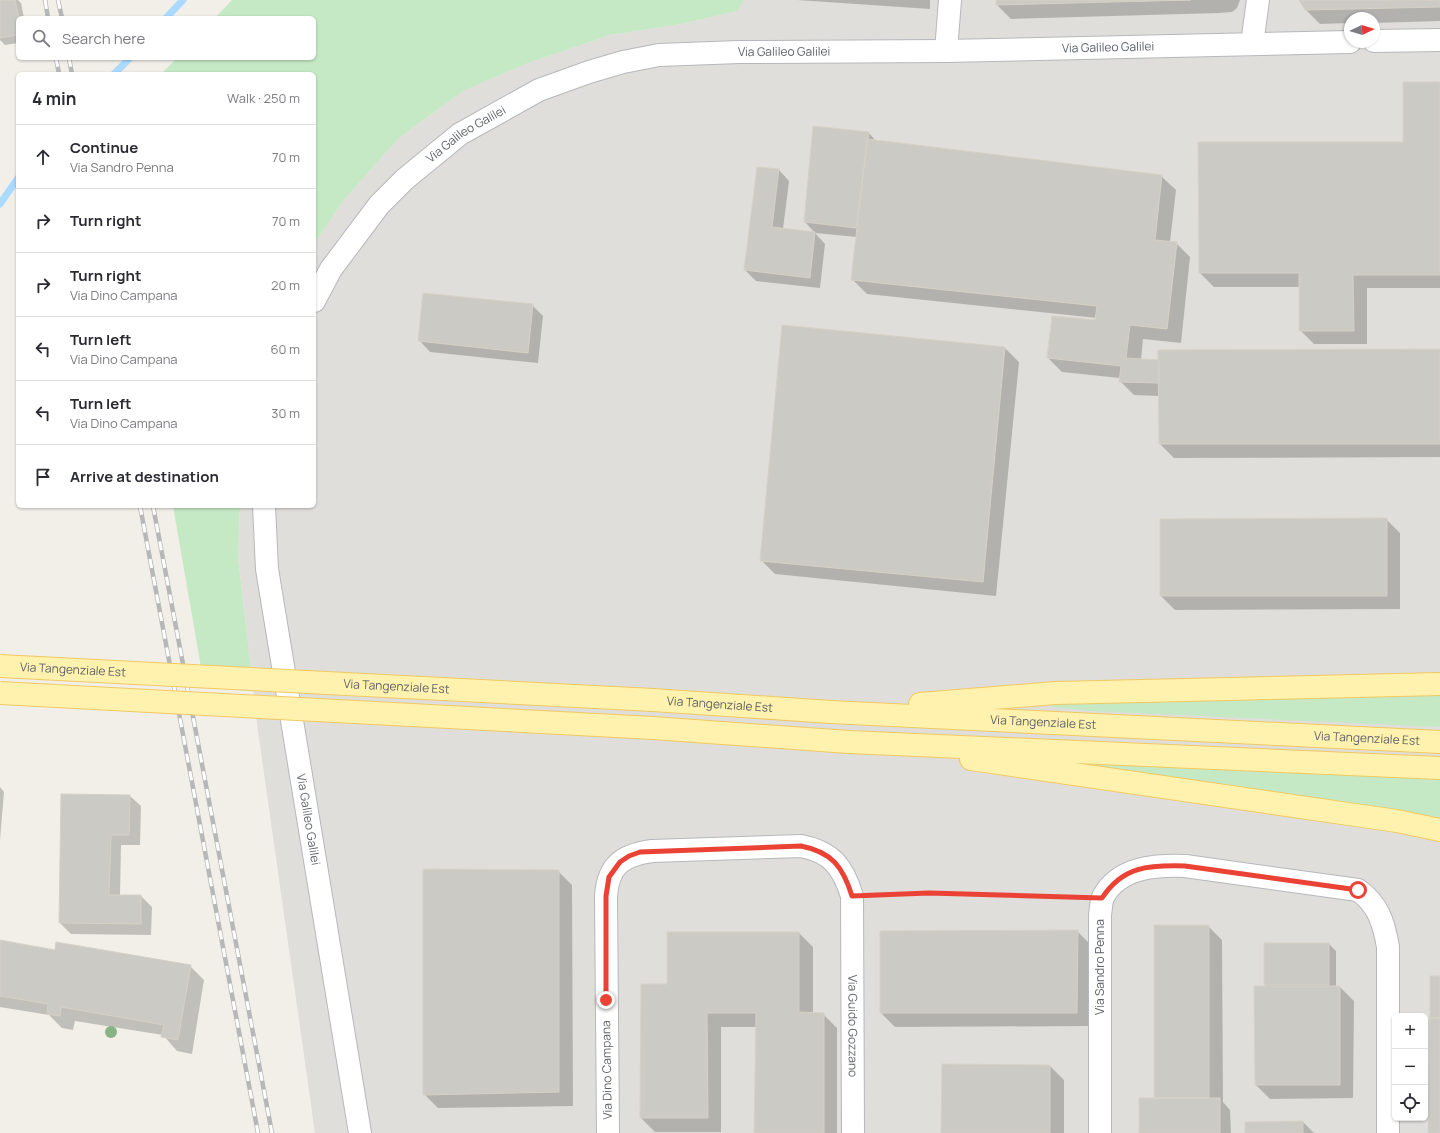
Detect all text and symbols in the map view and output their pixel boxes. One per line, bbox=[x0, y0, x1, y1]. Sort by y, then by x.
north arrow bbox=[1344, 12, 1380, 48]
search box bbox=[16, 16, 316, 60]
icon: search bbox=[30, 27, 52, 49]
text: Search here bbox=[62, 28, 145, 49]
street label: Via Galileo Galilei bbox=[1062, 37, 1155, 56]
street label: Via Galileo Galilei bbox=[738, 43, 830, 60]
text: 4 min bbox=[32, 87, 76, 110]
text: Walk · 250 m bbox=[227, 89, 300, 107]
street label: Via Galileo Galilei bbox=[422, 101, 509, 166]
text: Continue bbox=[70, 137, 138, 158]
icon: ahead bbox=[32, 146, 54, 168]
text: 70 m bbox=[272, 148, 300, 166]
text: Via Sandro Penna bbox=[70, 158, 174, 176]
icon: right bbox=[32, 210, 54, 232]
text: Turn right bbox=[70, 210, 141, 231]
text: 70 m bbox=[272, 212, 300, 230]
text: Turn right bbox=[70, 265, 141, 286]
icon: right bbox=[32, 274, 54, 296]
text: 20 m bbox=[271, 276, 300, 294]
text: Via Dino Campana bbox=[70, 286, 178, 304]
text: Turn left bbox=[70, 329, 132, 350]
icon: left bbox=[32, 338, 54, 360]
text: 60 m bbox=[270, 340, 300, 358]
text: Via Dino Campana bbox=[70, 350, 178, 368]
text: Turn left bbox=[70, 393, 132, 414]
icon: left bbox=[32, 402, 54, 424]
text: 30 m bbox=[271, 404, 300, 422]
text: Via Dino Campana bbox=[70, 414, 178, 432]
icon: arrive bbox=[32, 466, 54, 488]
text: Arrive at destination bbox=[70, 466, 219, 487]
street label: Via Tangenziale Est bbox=[19, 658, 127, 681]
street label: Via Tangenziale Est bbox=[343, 675, 450, 697]
street label: Via Tangenziale Est bbox=[666, 692, 774, 716]
street label: Via Tangenziale Est bbox=[990, 711, 1097, 733]
street label: Via Tangenziale Est bbox=[1314, 727, 1421, 749]
street label: Via Galileo Galilei bbox=[293, 772, 325, 866]
route start bbox=[1349, 881, 1367, 899]
street label: Via Sandro Penna bbox=[1091, 919, 1108, 1015]
street label: Via Guido Gozzano bbox=[844, 975, 862, 1077]
route end bbox=[597, 991, 615, 1009]
map controls bbox=[1392, 1013, 1428, 1121]
button: + bbox=[1392, 1013, 1428, 1049]
street label: Via Dino Campana bbox=[597, 1020, 616, 1120]
button: − bbox=[1392, 1049, 1428, 1085]
button: locate bbox=[1392, 1085, 1428, 1121]

